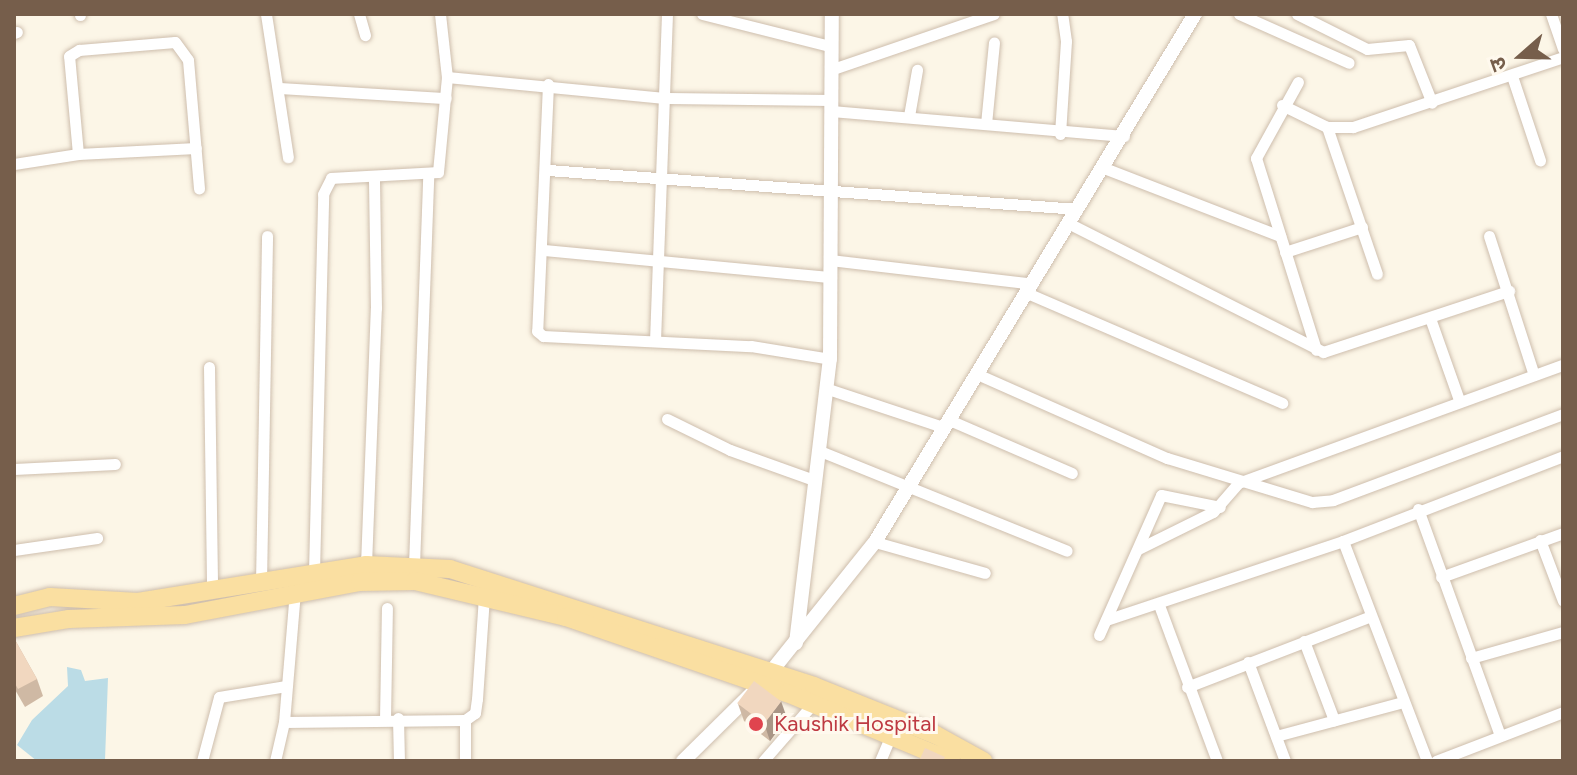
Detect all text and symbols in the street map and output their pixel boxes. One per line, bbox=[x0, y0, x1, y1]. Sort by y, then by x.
north arrow bbox=[1481, 16, 1561, 96]
text: उ bbox=[1483, 54, 1513, 75]
place label: Kaushik Hospital bbox=[774, 711, 936, 737]
marker: Kaushik Hospital bbox=[745, 713, 767, 735]

